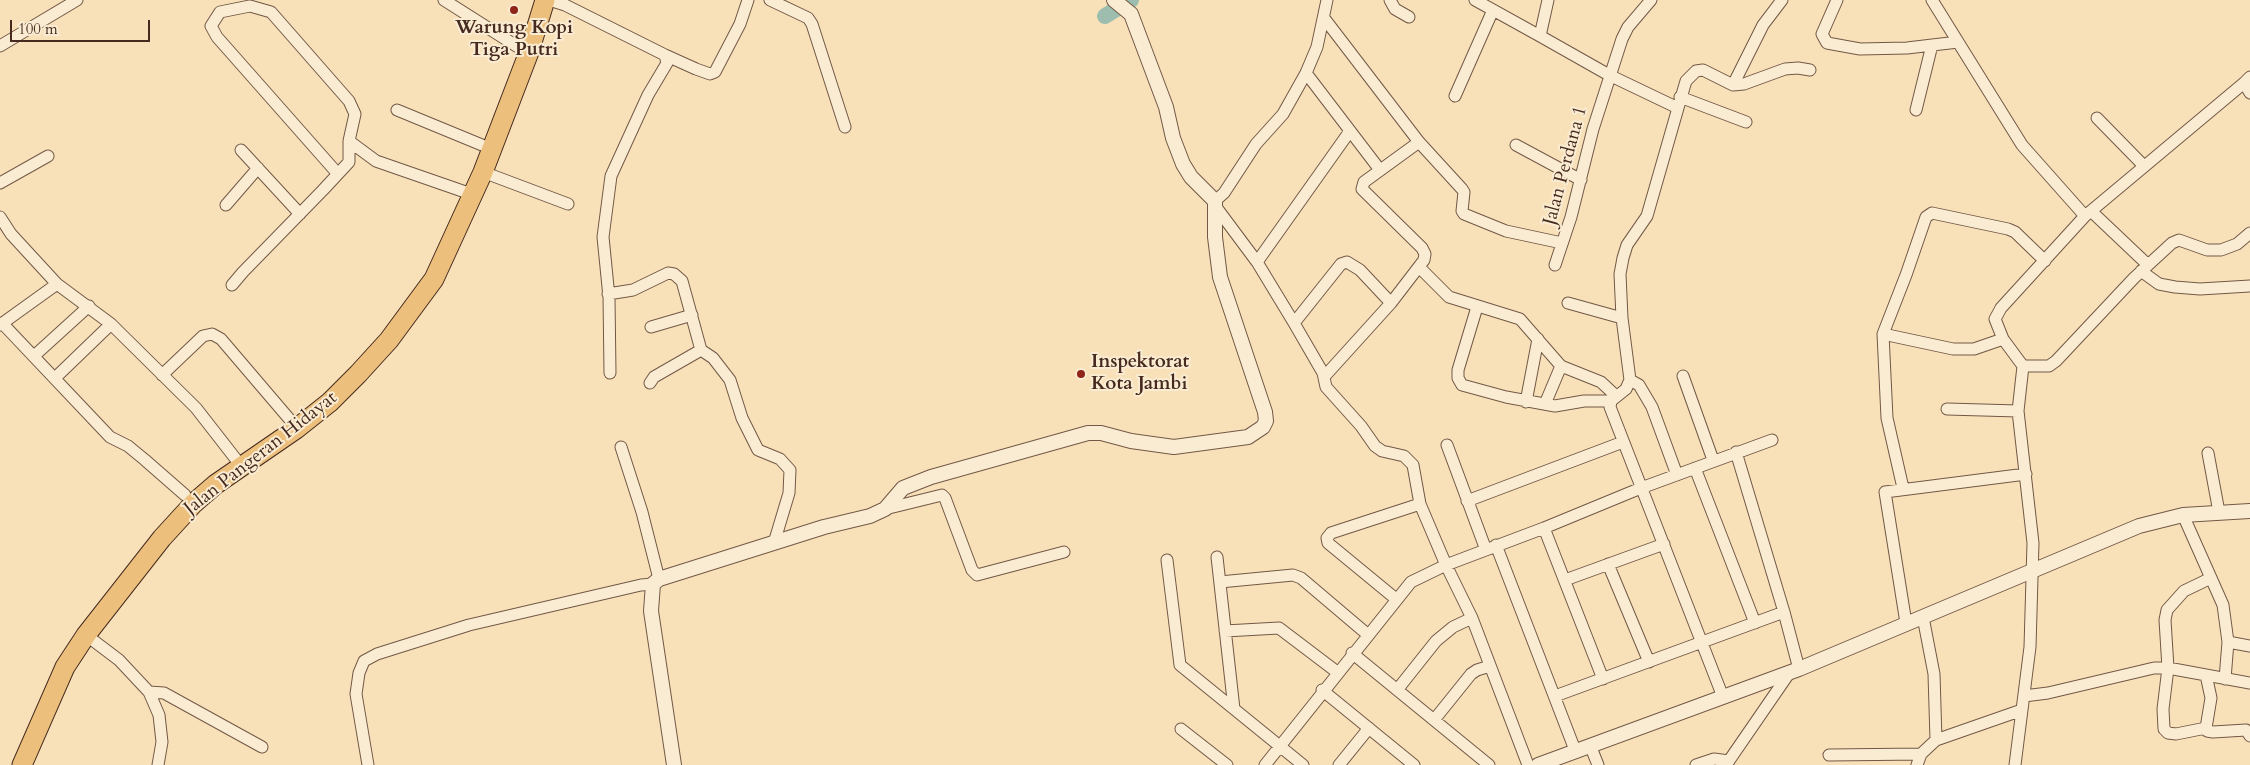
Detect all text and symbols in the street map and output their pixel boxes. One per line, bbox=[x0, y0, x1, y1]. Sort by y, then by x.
marker: Warung Kopi Tiga Putri bbox=[508, 4, 520, 16]
scale bar bbox=[12, 10, 152, 42]
place label: Warung Kopi Tiga Putri bbox=[455, 18, 573, 62]
text: 100 m bbox=[18, 19, 58, 39]
street label: Jalan Perdana 1 bbox=[1539, 104, 1593, 228]
place label: Inspektorat Kota Jambi bbox=[1091, 352, 1189, 396]
marker: Inspektorat Kota Jambi bbox=[1075, 368, 1087, 380]
street label: Jalan Pangeran Hidayat bbox=[180, 387, 342, 521]

